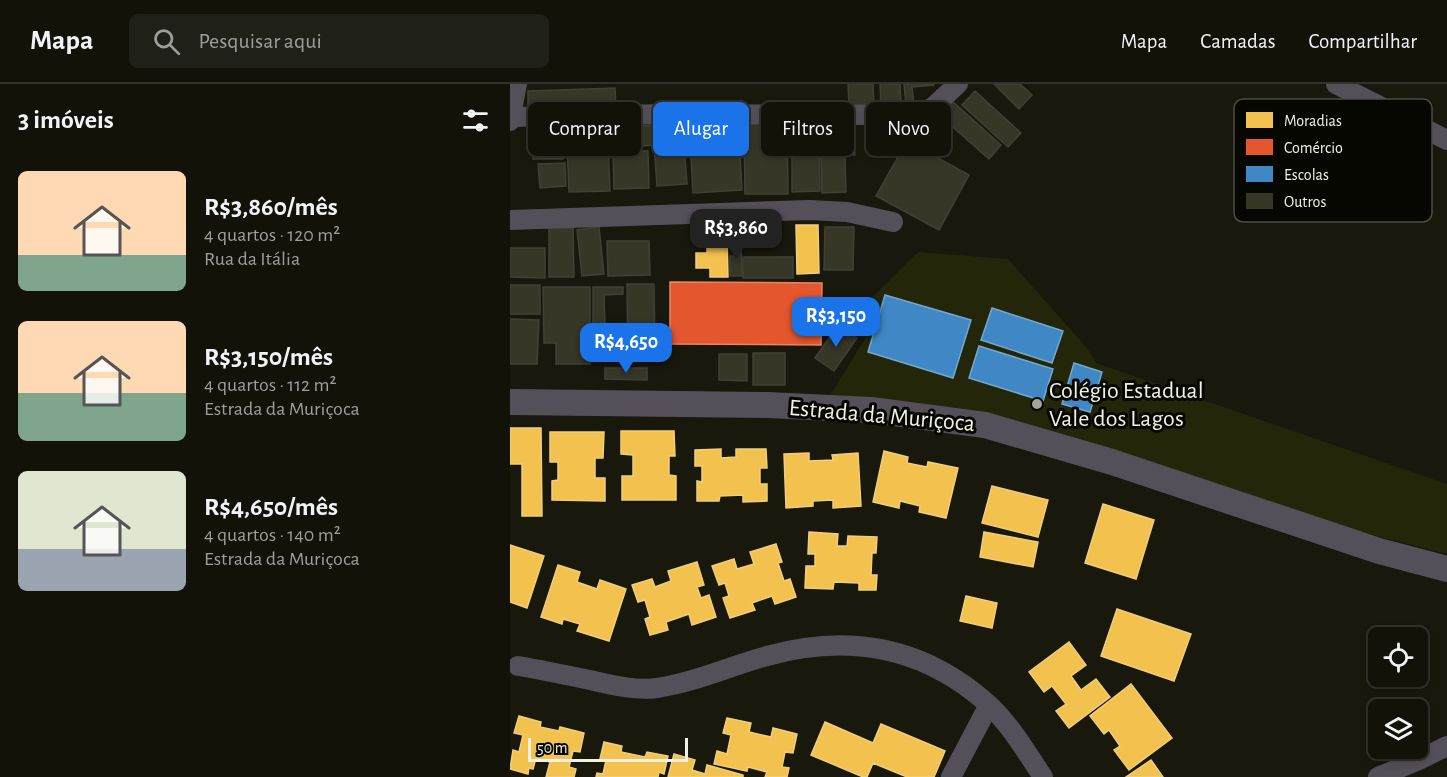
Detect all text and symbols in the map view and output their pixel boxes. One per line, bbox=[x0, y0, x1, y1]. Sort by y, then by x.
search box bbox=[129, 14, 549, 68]
icon: search bbox=[150, 25, 183, 58]
text: Mapa bbox=[30, 27, 93, 55]
text: Pesquisar aqui bbox=[198, 30, 322, 52]
text: Mapa bbox=[1121, 31, 1167, 52]
text: Camadas bbox=[1200, 31, 1275, 52]
text: Compartilhar bbox=[1308, 31, 1417, 52]
legend bbox=[1234, 99, 1432, 222]
chip: Comprar bbox=[528, 102, 641, 156]
chip: Alugar bbox=[653, 102, 749, 156]
chip: Filtros bbox=[761, 102, 854, 156]
chip: Novo bbox=[866, 102, 951, 156]
icon: filters bbox=[459, 104, 492, 137]
text: 3 imóveis bbox=[18, 107, 114, 133]
text: Moradias bbox=[1284, 113, 1342, 129]
text: Comércio bbox=[1284, 140, 1343, 156]
text: Escolas bbox=[1284, 167, 1329, 183]
text: R$3,860/mês bbox=[204, 194, 338, 220]
text: Outros bbox=[1284, 194, 1326, 210]
icon: home bbox=[66, 195, 138, 267]
pin: R$3,860 bbox=[681, 209, 791, 260]
text: R$3,860 bbox=[704, 218, 768, 238]
text: 4 quartos · 120 m² bbox=[204, 225, 340, 245]
text: Rua da Itália bbox=[204, 249, 300, 269]
pin: R$3,150 bbox=[781, 297, 891, 348]
text: R$3,150 bbox=[806, 306, 866, 326]
pin: R$4,650 bbox=[571, 323, 681, 374]
text: R$4,650 bbox=[594, 332, 658, 352]
text: R$3,150/mês bbox=[204, 344, 333, 370]
icon: home bbox=[66, 345, 138, 417]
text: 4 quartos · 112 m² bbox=[204, 375, 336, 395]
place label: Colégio Estadual Vale dos Lagos bbox=[1049, 379, 1204, 431]
street label: Estrada da Muriçoca bbox=[788, 396, 976, 436]
marker: Colégio Estadual Vale dos Lagos bbox=[1030, 397, 1044, 411]
text: Estrada da Muriçoca bbox=[204, 399, 360, 419]
text: R$4,650/mês bbox=[204, 494, 338, 520]
icon: home bbox=[66, 495, 138, 567]
text: 4 quartos · 140 m² bbox=[204, 525, 341, 545]
text: Estrada da Muriçoca bbox=[204, 549, 360, 569]
map controls bbox=[1368, 627, 1428, 759]
button: locate bbox=[1368, 627, 1428, 687]
button: layers bbox=[1368, 699, 1428, 759]
scale bar bbox=[528, 735, 688, 762]
text: 50 m bbox=[537, 740, 568, 756]

